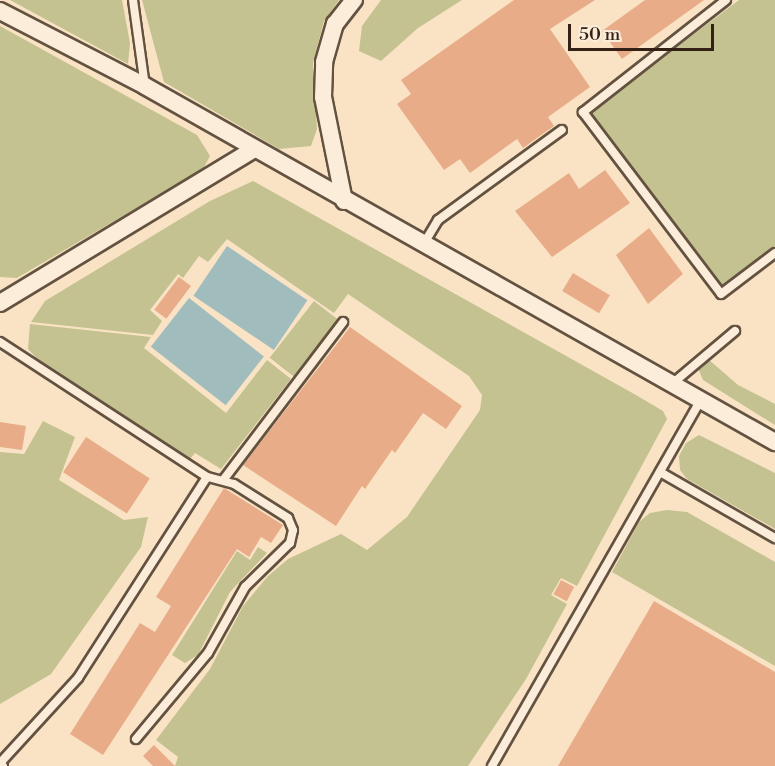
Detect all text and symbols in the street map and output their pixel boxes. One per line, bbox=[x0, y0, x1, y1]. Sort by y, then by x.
scale bar bbox=[571, 12, 716, 50]
text: 50 m bbox=[579, 23, 620, 46]

